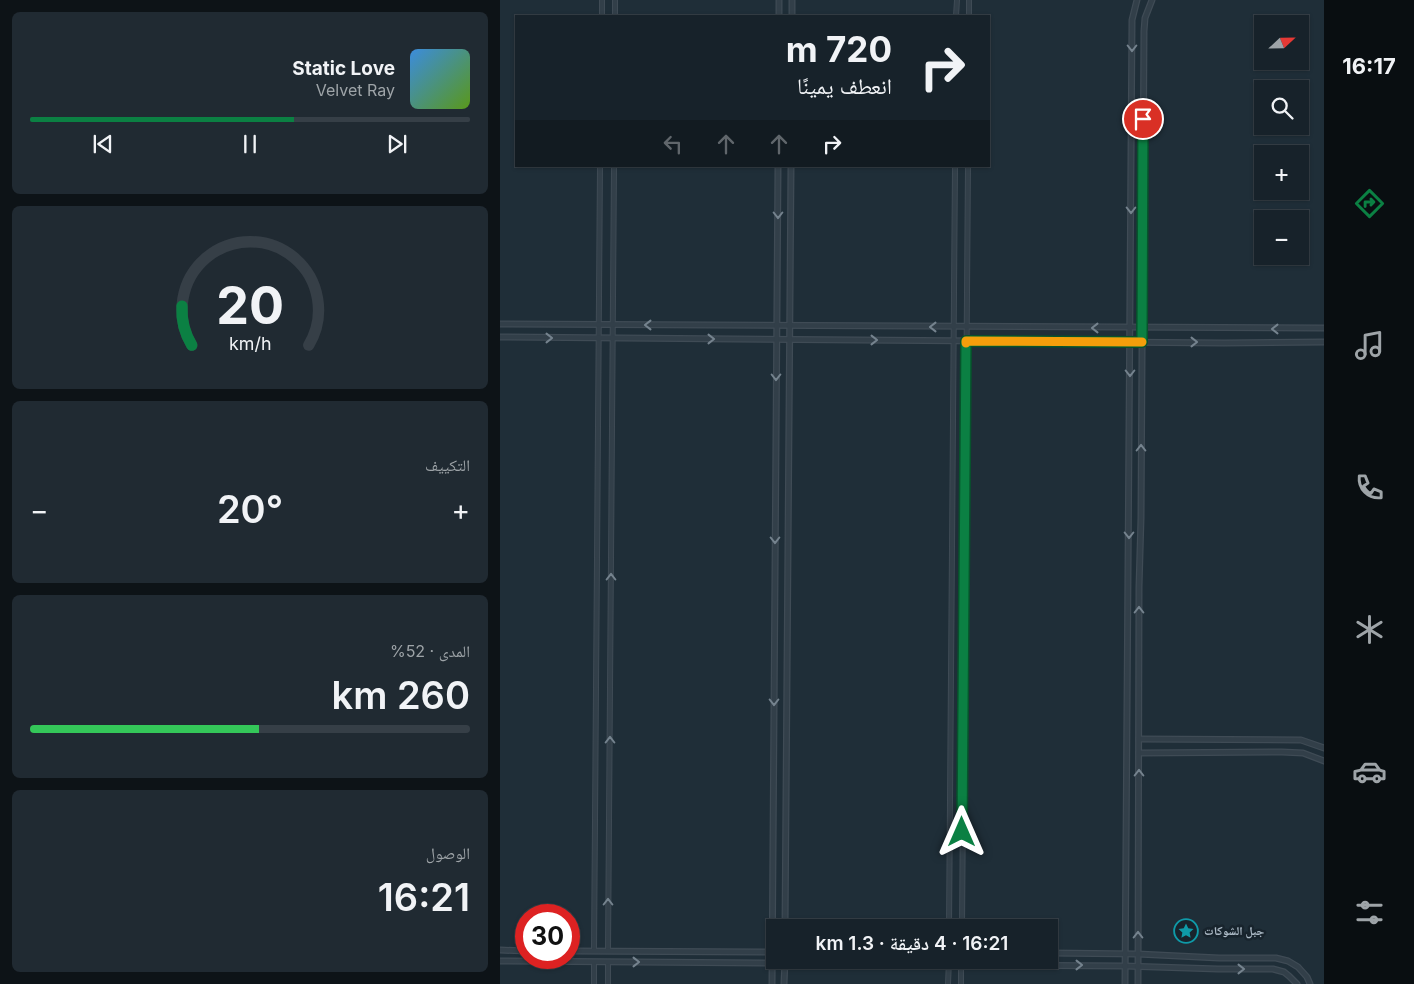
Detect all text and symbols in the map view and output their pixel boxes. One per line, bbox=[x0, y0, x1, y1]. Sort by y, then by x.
north arrow bbox=[1254, 15, 1309, 70]
map controls bbox=[1254, 15, 1309, 265]
text: 720 m bbox=[786, 28, 892, 70]
icon: right bbox=[910, 35, 975, 100]
one-way arrow bbox=[1127, 44, 1137, 52]
text: 16:17 bbox=[1342, 53, 1396, 79]
text: Static Love bbox=[292, 57, 395, 80]
text: انعطف يمينًا bbox=[797, 73, 892, 99]
text: Velvet Ray bbox=[316, 80, 395, 100]
button: search bbox=[1254, 80, 1309, 135]
pin bbox=[1122, 98, 1164, 140]
icon: arrive bbox=[1129, 105, 1157, 133]
icon: previous bbox=[89, 130, 117, 158]
icon: pause bbox=[236, 130, 264, 158]
icon: next bbox=[383, 130, 411, 158]
icon: left bbox=[659, 130, 687, 158]
icon: ahead bbox=[712, 130, 740, 158]
icon: ahead bbox=[765, 130, 793, 158]
icon: right bbox=[818, 130, 846, 158]
button: + bbox=[1254, 145, 1309, 200]
icon: directions bbox=[1352, 186, 1387, 221]
one-way arrow bbox=[1126, 207, 1136, 215]
button: − bbox=[1254, 210, 1309, 265]
one-way arrow bbox=[772, 211, 783, 219]
text: 20 bbox=[216, 274, 284, 337]
one-way arrow bbox=[644, 320, 652, 330]
one-way arrow bbox=[929, 322, 936, 332]
one-way arrow bbox=[1091, 323, 1099, 333]
one-way arrow bbox=[1271, 324, 1279, 334]
icon: music bbox=[1352, 328, 1387, 363]
text: km/h bbox=[229, 333, 271, 354]
one-way arrow bbox=[545, 333, 553, 343]
one-way arrow bbox=[708, 334, 715, 344]
one-way arrow bbox=[870, 335, 878, 345]
one-way arrow bbox=[1190, 337, 1198, 348]
one-way arrow bbox=[1125, 370, 1135, 377]
one-way arrow bbox=[771, 374, 781, 382]
one-way arrow bbox=[1136, 444, 1146, 452]
text: التكييف bbox=[425, 455, 470, 475]
icon: phone bbox=[1352, 470, 1387, 505]
text: 20° bbox=[217, 486, 283, 532]
text: − bbox=[30, 493, 49, 527]
text: + bbox=[451, 493, 470, 527]
one-way arrow bbox=[1124, 532, 1134, 540]
one-way arrow bbox=[770, 536, 780, 544]
one-way arrow bbox=[606, 573, 616, 581]
one-way arrow bbox=[1134, 606, 1144, 614]
icon: climate bbox=[1352, 612, 1387, 647]
text: المدى · 52% bbox=[390, 641, 470, 661]
text: 260 km bbox=[332, 672, 470, 718]
one-way arrow bbox=[769, 699, 779, 707]
one-way arrow bbox=[605, 736, 615, 744]
icon: car bbox=[1352, 754, 1387, 789]
one-way arrow bbox=[1134, 769, 1144, 776]
position arrow bbox=[935, 805, 987, 857]
text: الوصول bbox=[426, 843, 470, 863]
text: 16:21 bbox=[378, 874, 470, 920]
icon: filters bbox=[1352, 895, 1387, 930]
one-way arrow bbox=[603, 898, 613, 906]
speed limit sign: 30 bbox=[515, 904, 580, 969]
place icon: جبل الشوكات bbox=[1173, 918, 1199, 944]
place label: جبل الشوكات bbox=[1204, 923, 1264, 939]
one-way arrow bbox=[1133, 931, 1143, 939]
text: 16:21 · 4 دقيقة · 1.3 km bbox=[816, 932, 1008, 955]
one-way arrow bbox=[632, 957, 640, 967]
one-way arrow bbox=[1075, 960, 1083, 971]
one-way arrow bbox=[1238, 964, 1245, 974]

